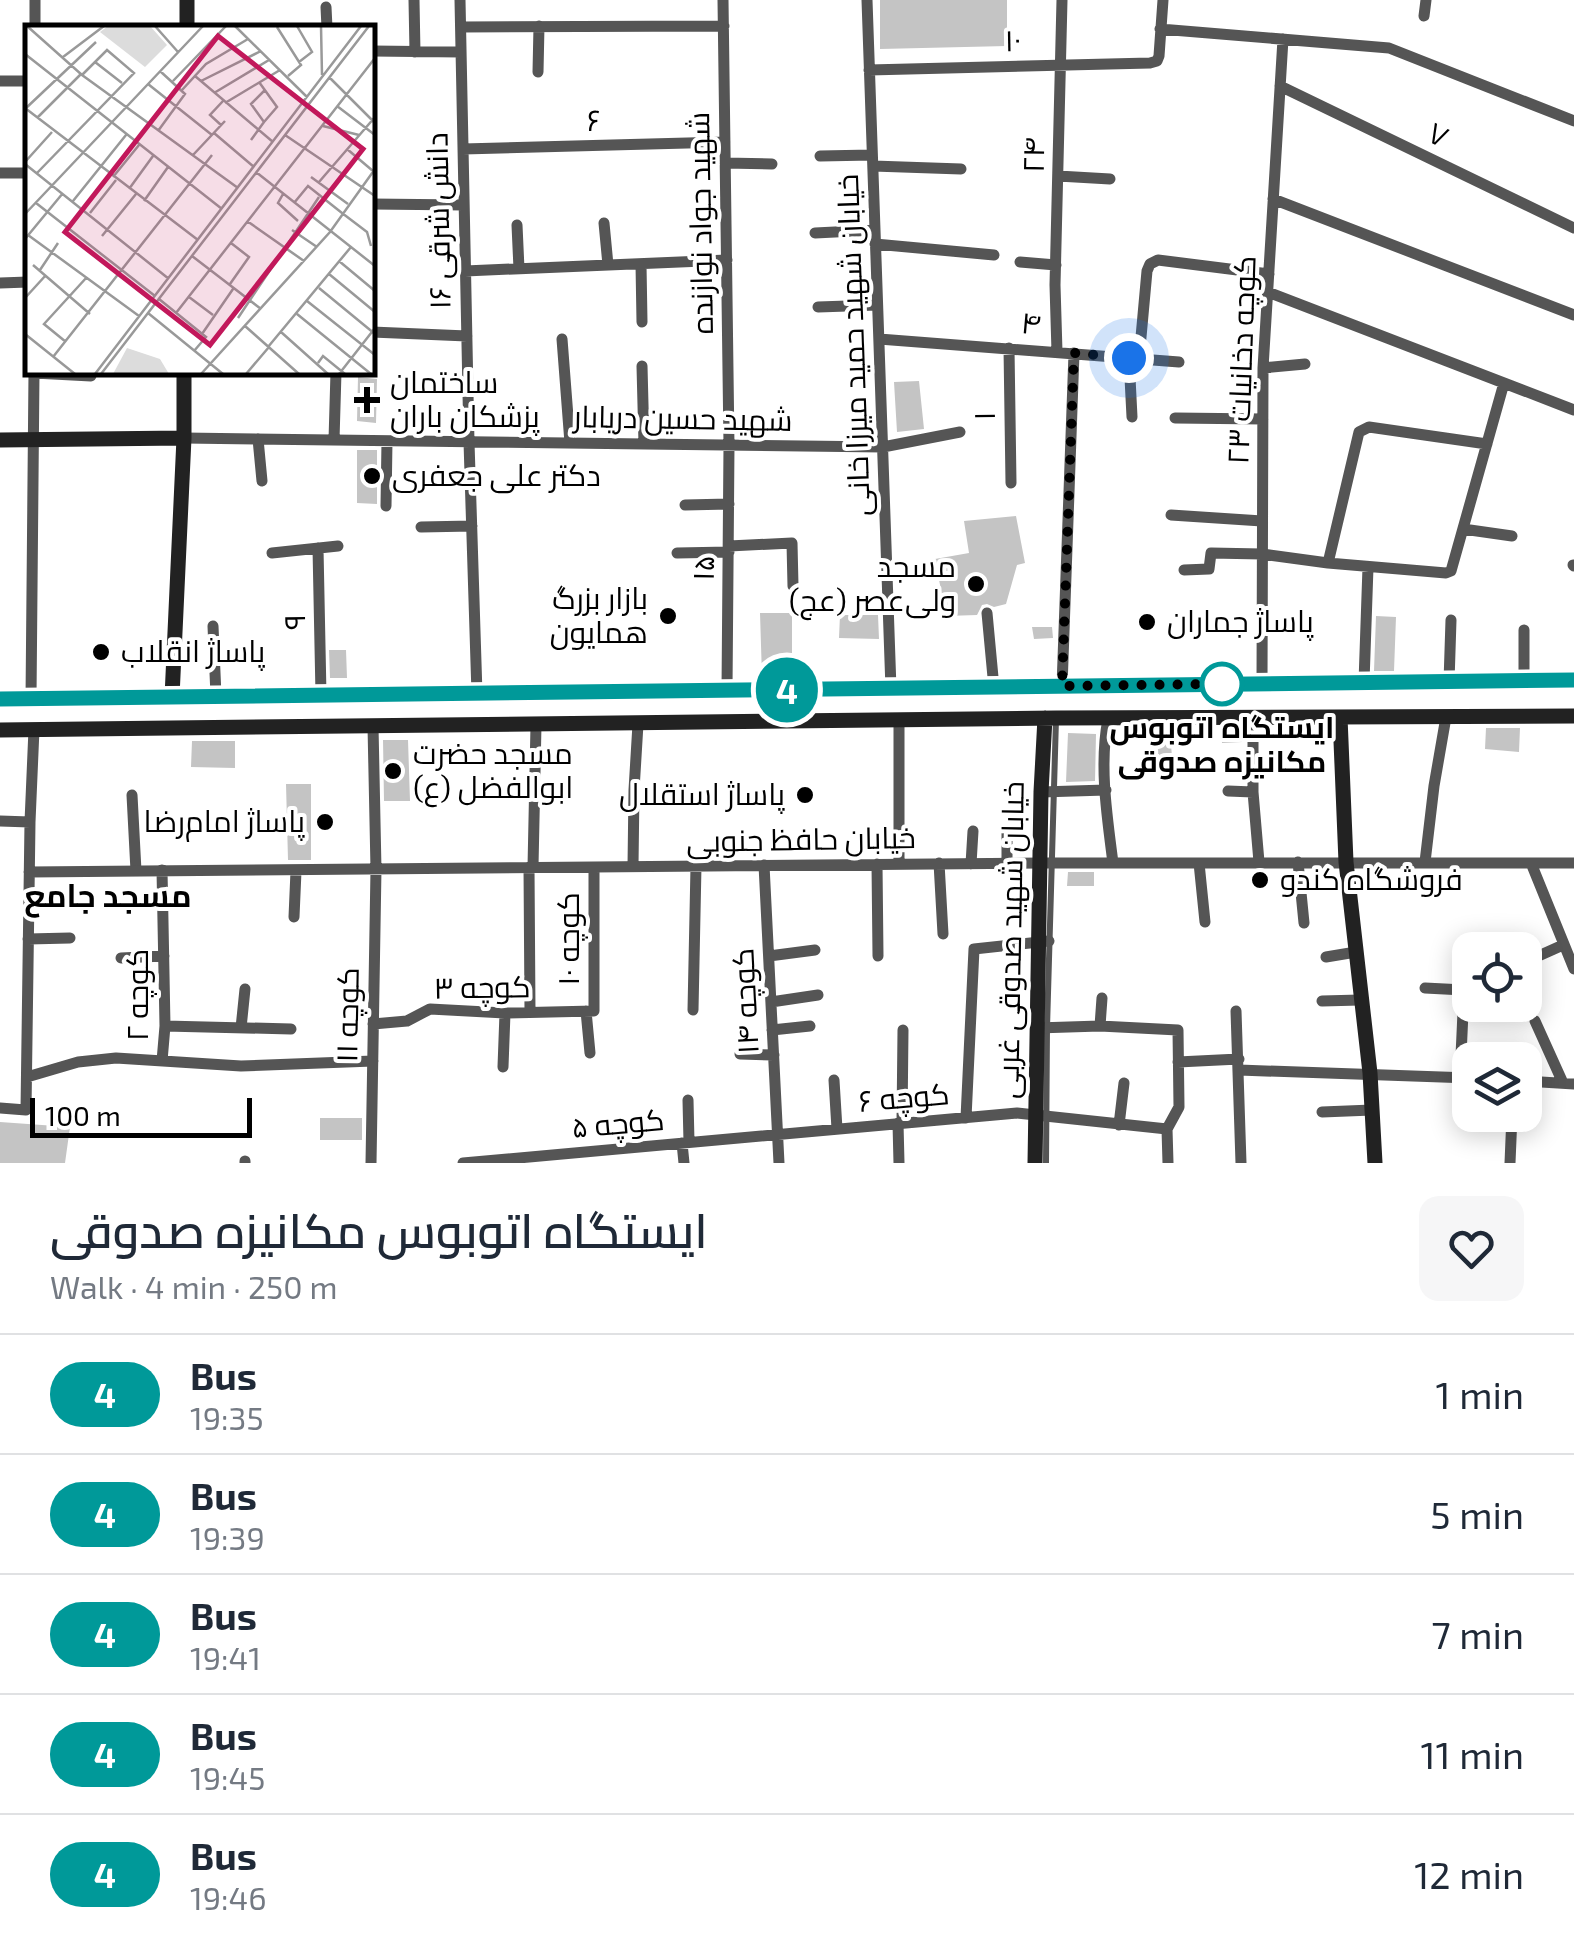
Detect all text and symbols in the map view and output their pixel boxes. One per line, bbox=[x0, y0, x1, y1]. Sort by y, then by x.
street label: ۱۰ bbox=[1004, 21, 1022, 57]
inset map bbox=[25, 25, 375, 375]
street label: ۶ bbox=[586, 101, 601, 137]
street label: شهید جواد نوازنده bbox=[679, 112, 721, 334]
street label: ۷ bbox=[1423, 113, 1455, 153]
street label: دانش شرقی ۱۶ bbox=[417, 132, 459, 310]
street label: ۲۴ bbox=[1014, 137, 1050, 173]
street label: خیابان شهید حمید میرزا خانی bbox=[828, 173, 878, 517]
street label: کوچه دخانیات ۲۳ bbox=[1218, 255, 1265, 465]
street label: ۴ bbox=[1020, 303, 1043, 341]
your location bbox=[1104, 333, 1154, 383]
place label: ساختمان پزشکان باران bbox=[390, 363, 540, 436]
marker: ساختمان پزشکان باران bbox=[354, 387, 380, 413]
street label: شهید حسین دریابار bbox=[571, 397, 793, 439]
street label: ۱ bbox=[965, 411, 1001, 421]
place label: دکتر علی جعفری bbox=[392, 456, 601, 494]
marker: دکتر علی جعفری bbox=[361, 465, 383, 487]
place label: مسجد ولی‌عصر (عج) bbox=[789, 547, 956, 621]
street label: ۱۵ bbox=[684, 555, 720, 581]
marker: مسجد ولی‌عصر (عج) bbox=[965, 573, 987, 595]
place label: بازار بزرگ همایون bbox=[550, 579, 648, 650]
place label: پاساژ جماران bbox=[1167, 602, 1314, 641]
marker: بازار بزرگ همایون bbox=[657, 605, 679, 627]
marker: پاساژ جماران bbox=[1136, 611, 1158, 633]
street label: ۹ bbox=[275, 614, 311, 630]
place label: پاساژ انقلاب bbox=[121, 632, 265, 671]
marker: پاساژ انقلاب bbox=[90, 641, 112, 663]
line badge: 4 bbox=[754, 658, 820, 722]
marker: ایستگاه اتوبوس مکانیزه صدوقی bbox=[1201, 663, 1243, 705]
text: 4 bbox=[776, 669, 798, 711]
place label: ایستگاه اتوبوس مکانیزه صدوقی bbox=[1110, 708, 1334, 780]
place label: مسجد حضرت ابوالفضل (ع) bbox=[413, 734, 573, 808]
marker: مسجد حضرت ابوالفضل (ع) bbox=[382, 760, 404, 782]
place label: پاساژ استقلال bbox=[619, 775, 785, 814]
street label: خیابان شهید صدوقی غربی bbox=[988, 781, 1032, 1099]
marker: پاساژ استقلال bbox=[794, 784, 816, 806]
place label: پاساژ امام‌رضا bbox=[144, 802, 305, 842]
marker: پاساژ امام‌رضا bbox=[314, 811, 336, 833]
street label: خیابان حافظ جنوبی bbox=[686, 818, 916, 860]
place label: فروشگاه کندو bbox=[1280, 860, 1463, 897]
marker: فروشگاه کندو bbox=[1249, 869, 1271, 891]
district label: مسجد جامع bbox=[24, 875, 192, 918]
street label: کوچه ۱۰ bbox=[549, 892, 588, 986]
map controls bbox=[1452, 932, 1542, 1132]
button: locate bbox=[1452, 932, 1542, 1022]
street label: کوچه ۱۴ bbox=[723, 947, 768, 1055]
street label: کوچه ۲ bbox=[118, 949, 157, 1041]
street label: کوچه ۱۱ bbox=[327, 967, 368, 1063]
street label: کوچه ۳ bbox=[433, 967, 531, 1008]
button: layers bbox=[1452, 1042, 1542, 1132]
street label: کوچه ۶ bbox=[857, 1074, 951, 1121]
scale bar bbox=[30, 1093, 252, 1138]
text: 100 m bbox=[45, 1098, 121, 1132]
street label: کوچه ۵ bbox=[570, 1100, 666, 1147]
button: heart bbox=[1419, 1196, 1524, 1301]
text: ایستگاه اتوبوس مکانیزه صدوقی bbox=[50, 1200, 708, 1258]
text: Walk · 4 min · 250 m bbox=[50, 1267, 338, 1305]
text: Bus bbox=[190, 1352, 257, 1398]
text: 1 min bbox=[1436, 1371, 1524, 1417]
text: 4 bbox=[94, 1373, 116, 1415]
text: 19:35 bbox=[190, 1398, 264, 1436]
text: Bus bbox=[190, 1472, 257, 1518]
text: 5 min bbox=[1430, 1491, 1524, 1537]
text: 4 bbox=[94, 1493, 116, 1535]
text: 19:39 bbox=[190, 1518, 265, 1556]
text: Bus bbox=[190, 1592, 257, 1638]
text: 7 min bbox=[1431, 1611, 1524, 1657]
text: 4 bbox=[94, 1613, 116, 1655]
text: 19:41 bbox=[190, 1638, 261, 1676]
text: Bus bbox=[190, 1712, 257, 1758]
text: 11 min bbox=[1420, 1731, 1524, 1777]
text: 4 bbox=[94, 1733, 116, 1775]
text: 19:45 bbox=[190, 1758, 265, 1796]
text: Bus bbox=[190, 1832, 257, 1878]
text: 12 min bbox=[1414, 1851, 1524, 1897]
text: 4 bbox=[94, 1853, 116, 1895]
text: 19:46 bbox=[190, 1878, 267, 1916]

